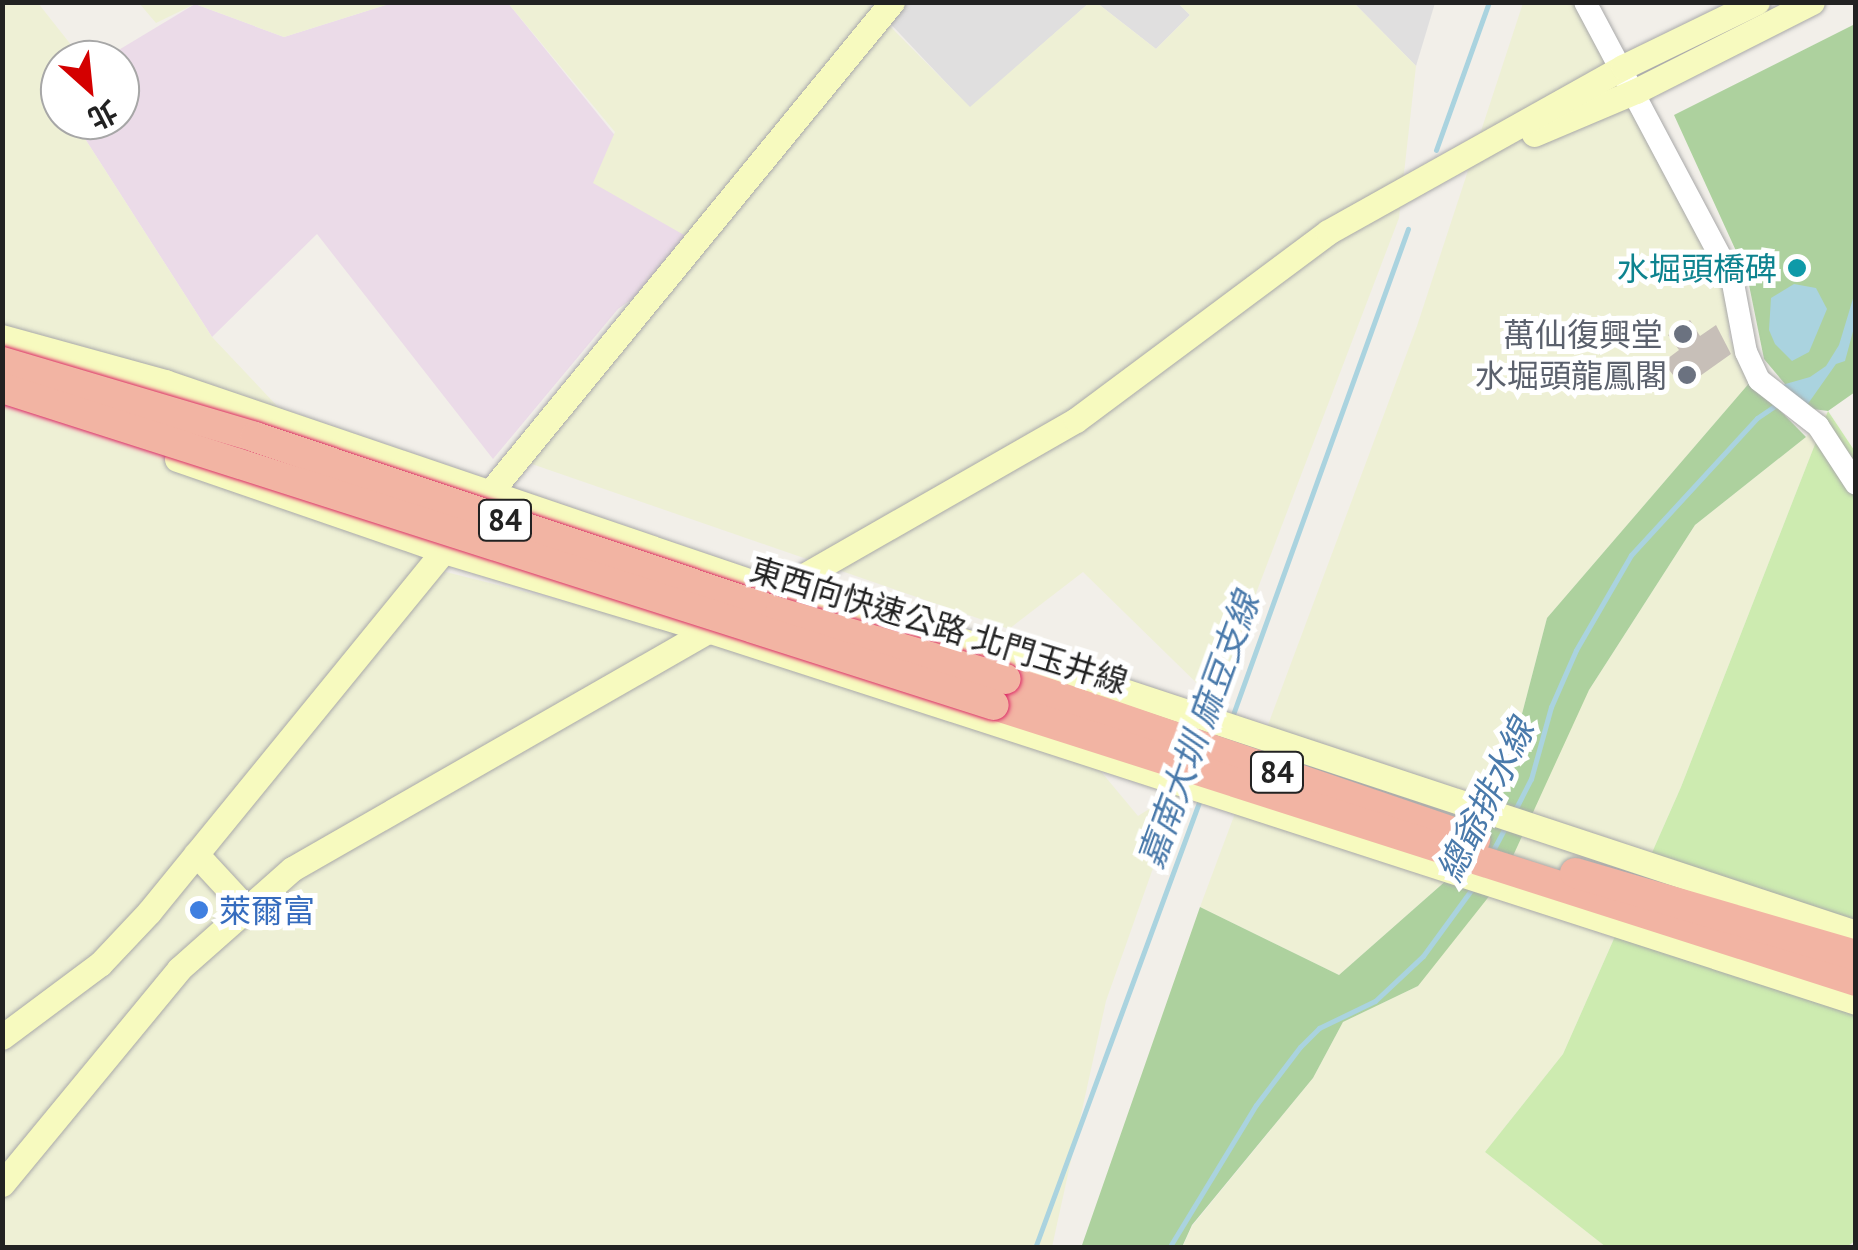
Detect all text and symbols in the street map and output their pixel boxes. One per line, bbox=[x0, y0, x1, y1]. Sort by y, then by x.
north arrow bbox=[40, 40, 140, 140]
text: 北 bbox=[82, 93, 124, 138]
place label: 水堀頭橋碑 bbox=[1617, 249, 1777, 287]
marker: 水堀頭橋碑 bbox=[1786, 257, 1808, 279]
place label: 萬仙復興堂 bbox=[1503, 315, 1663, 353]
marker: 萬仙復興堂 bbox=[1672, 323, 1694, 345]
place label: 水堀頭龍鳳閣 bbox=[1475, 356, 1667, 394]
marker: 水堀頭龍鳳閣 bbox=[1676, 364, 1698, 386]
road number: 84 bbox=[478, 495, 532, 545]
street label: 東西向快速公路 北門玉井線 bbox=[746, 549, 1132, 701]
water label: 嘉南大圳 麻豆支線 bbox=[1129, 587, 1267, 873]
water label: 總爺排水線 bbox=[1428, 712, 1542, 888]
road number: 84 bbox=[1250, 747, 1304, 797]
place label: 萊爾富 bbox=[219, 891, 315, 929]
marker: 萊爾富 bbox=[188, 899, 210, 921]

